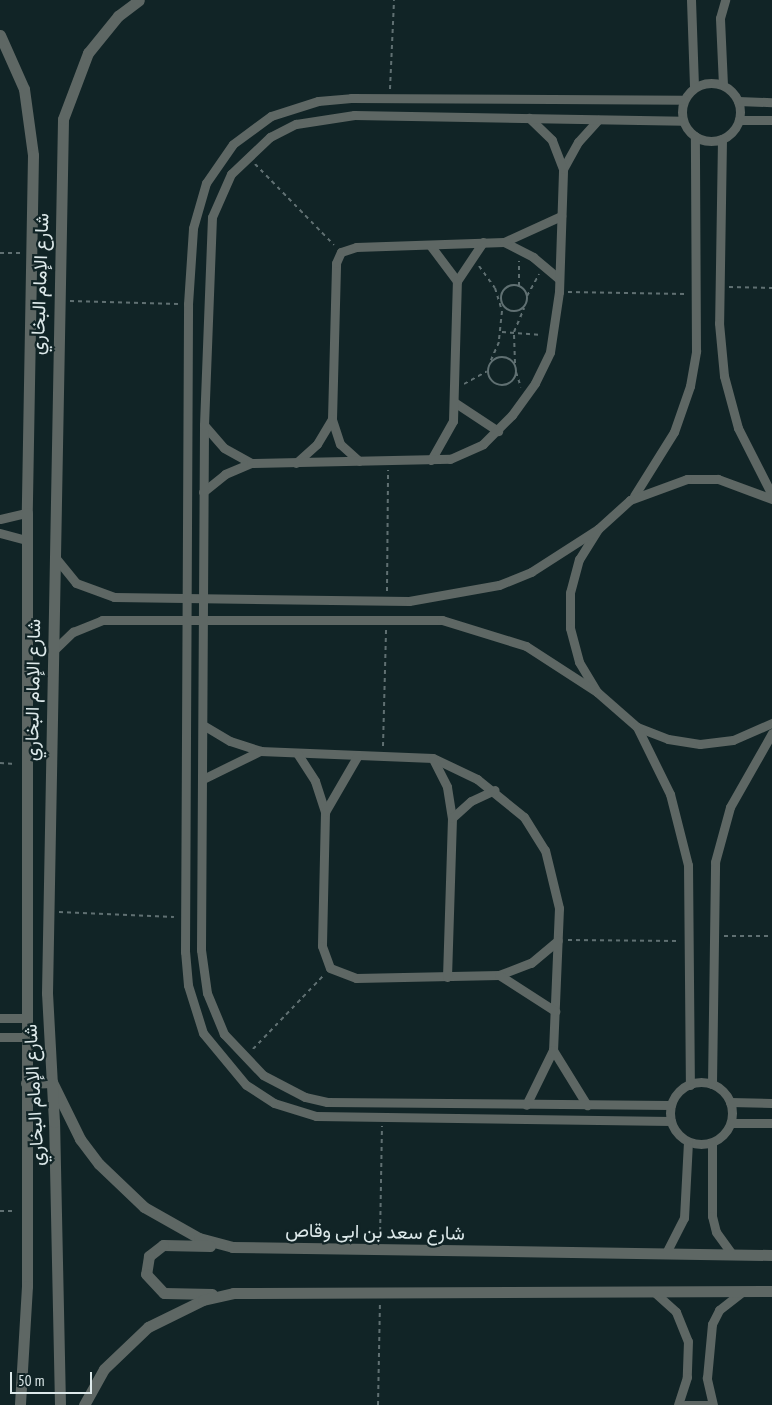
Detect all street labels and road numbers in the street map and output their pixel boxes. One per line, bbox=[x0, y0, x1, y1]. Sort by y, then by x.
street label: شارع الإمام البخاري bbox=[26, 213, 54, 355]
street label: شارع الإمام البخاري bbox=[20, 619, 46, 761]
street label: شارع الإمام البخاري bbox=[19, 1023, 49, 1167]
street label: شارع سعد بن ابى وقاص bbox=[285, 1219, 465, 1245]

